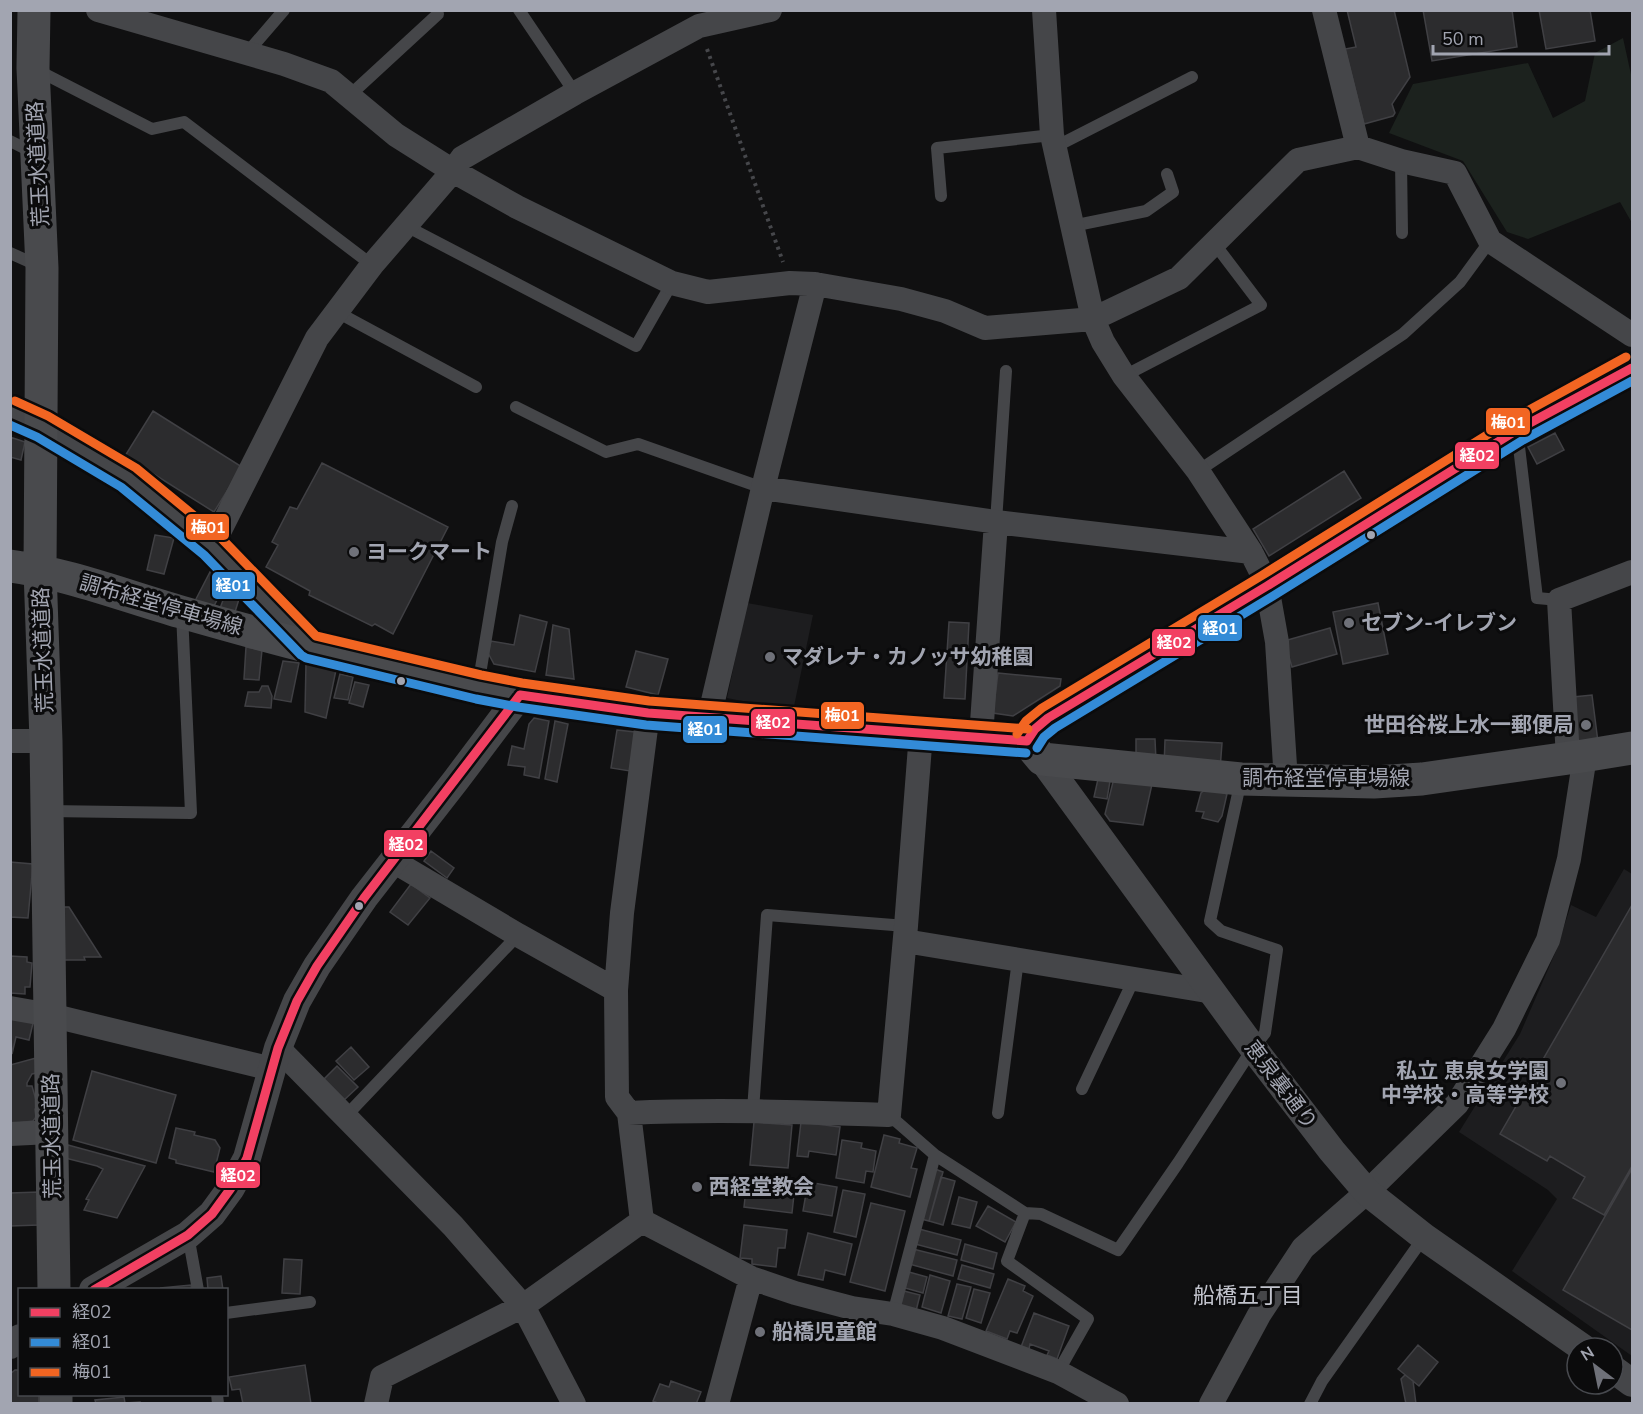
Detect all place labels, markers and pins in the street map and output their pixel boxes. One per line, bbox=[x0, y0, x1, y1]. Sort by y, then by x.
unlabelled marker bbox=[1365, 529, 1377, 541]
place label: ヨークマート bbox=[366, 538, 492, 566]
marker: ヨークマート bbox=[347, 545, 361, 559]
place label: セブン-イレブン bbox=[1361, 609, 1517, 637]
marker: セブン-イレブン bbox=[1342, 616, 1356, 630]
place label: マダレナ・カノッサ幼稚園 bbox=[782, 643, 1034, 671]
marker: マダレナ・カノッサ幼稚園 bbox=[763, 650, 777, 664]
unlabelled marker bbox=[395, 675, 407, 687]
place label: 世田谷桜上水一郵便局 bbox=[1364, 711, 1574, 739]
marker: 世田谷桜上水一郵便局 bbox=[1579, 718, 1593, 732]
unlabelled marker bbox=[353, 900, 365, 912]
place label: 私立 恵泉女学園 中学校・高等学校 bbox=[1381, 1057, 1549, 1109]
marker: 私立 恵泉女学園 中学校・高等学校 bbox=[1554, 1076, 1568, 1090]
place label: 西経堂教会 bbox=[709, 1173, 814, 1201]
marker: 西経堂教会 bbox=[690, 1180, 704, 1194]
place label: 船橋児童館 bbox=[772, 1318, 877, 1346]
marker: 船橋児童館 bbox=[753, 1325, 767, 1339]

